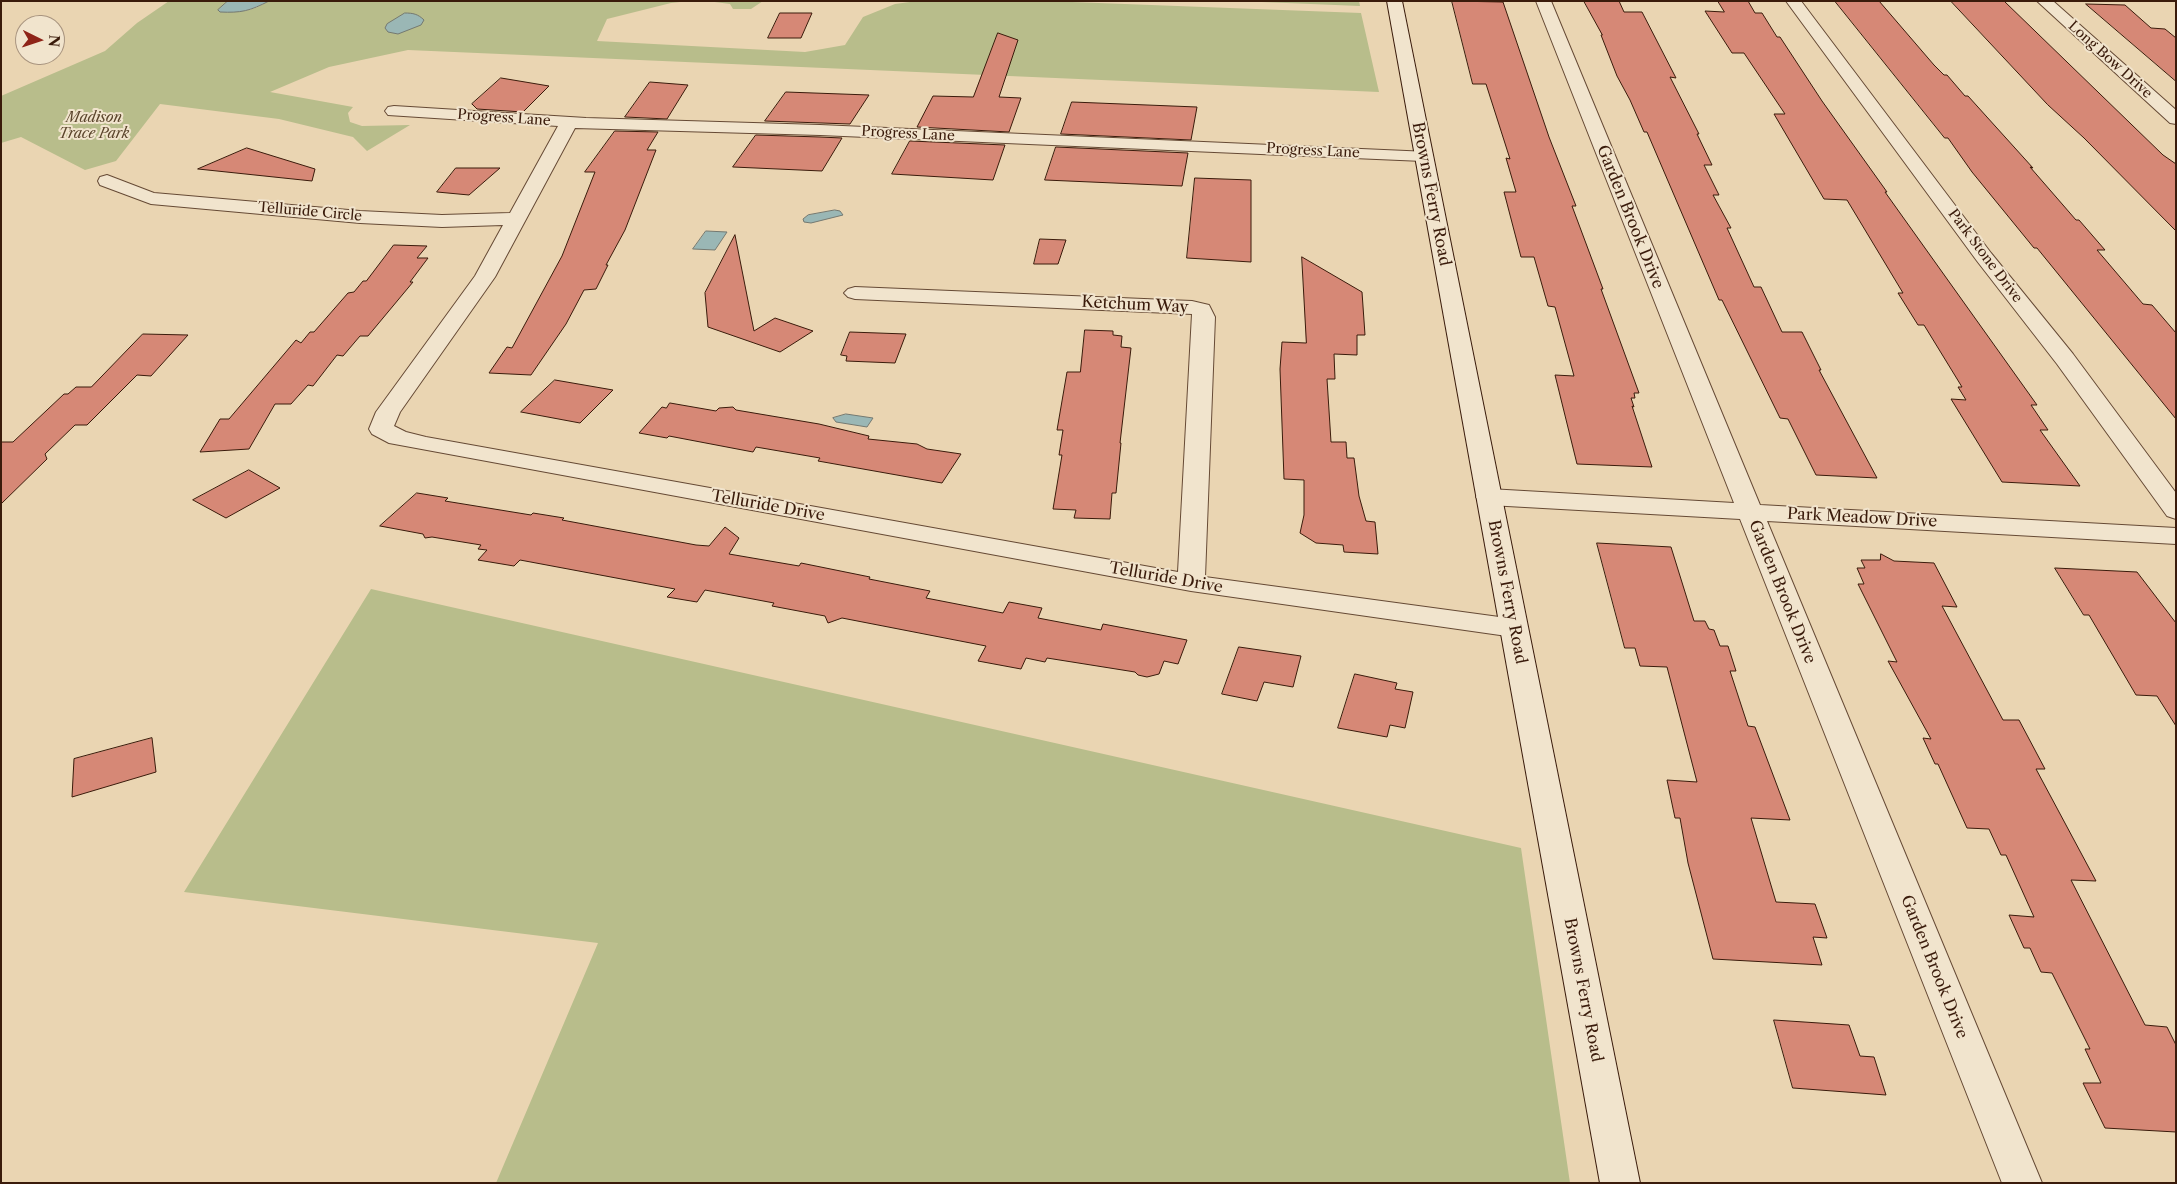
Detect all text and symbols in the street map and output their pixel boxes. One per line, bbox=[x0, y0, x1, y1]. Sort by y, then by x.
north arrow bbox=[15, 15, 65, 65]
street label: Long Bow Drive bbox=[2065, 18, 2155, 102]
text: N bbox=[45, 34, 63, 48]
street label: Progress Lane bbox=[457, 106, 551, 130]
park label: Madison Trace Park bbox=[59, 110, 129, 142]
street label: Browns Ferry Road bbox=[1408, 120, 1454, 268]
street label: Progress Lane bbox=[861, 123, 955, 145]
street label: Progress Lane bbox=[1266, 140, 1360, 162]
street label: Garden Brook Drive bbox=[1592, 142, 1668, 292]
street label: Telluride Circle bbox=[257, 199, 363, 225]
street label: Park Stone Drive bbox=[1944, 206, 2026, 306]
street label: Ketchum Way bbox=[1081, 293, 1189, 317]
street label: Telluride Drive bbox=[710, 487, 826, 525]
street label: Park Meadow Drive bbox=[1786, 504, 1938, 532]
street label: Garden Brook Drive bbox=[1744, 517, 1820, 667]
street label: Browns Ferry Road bbox=[1484, 518, 1530, 666]
street label: Telluride Drive bbox=[1108, 559, 1224, 597]
street label: Garden Brook Drive bbox=[1896, 892, 1972, 1042]
street label: Browns Ferry Road bbox=[1560, 916, 1606, 1064]

